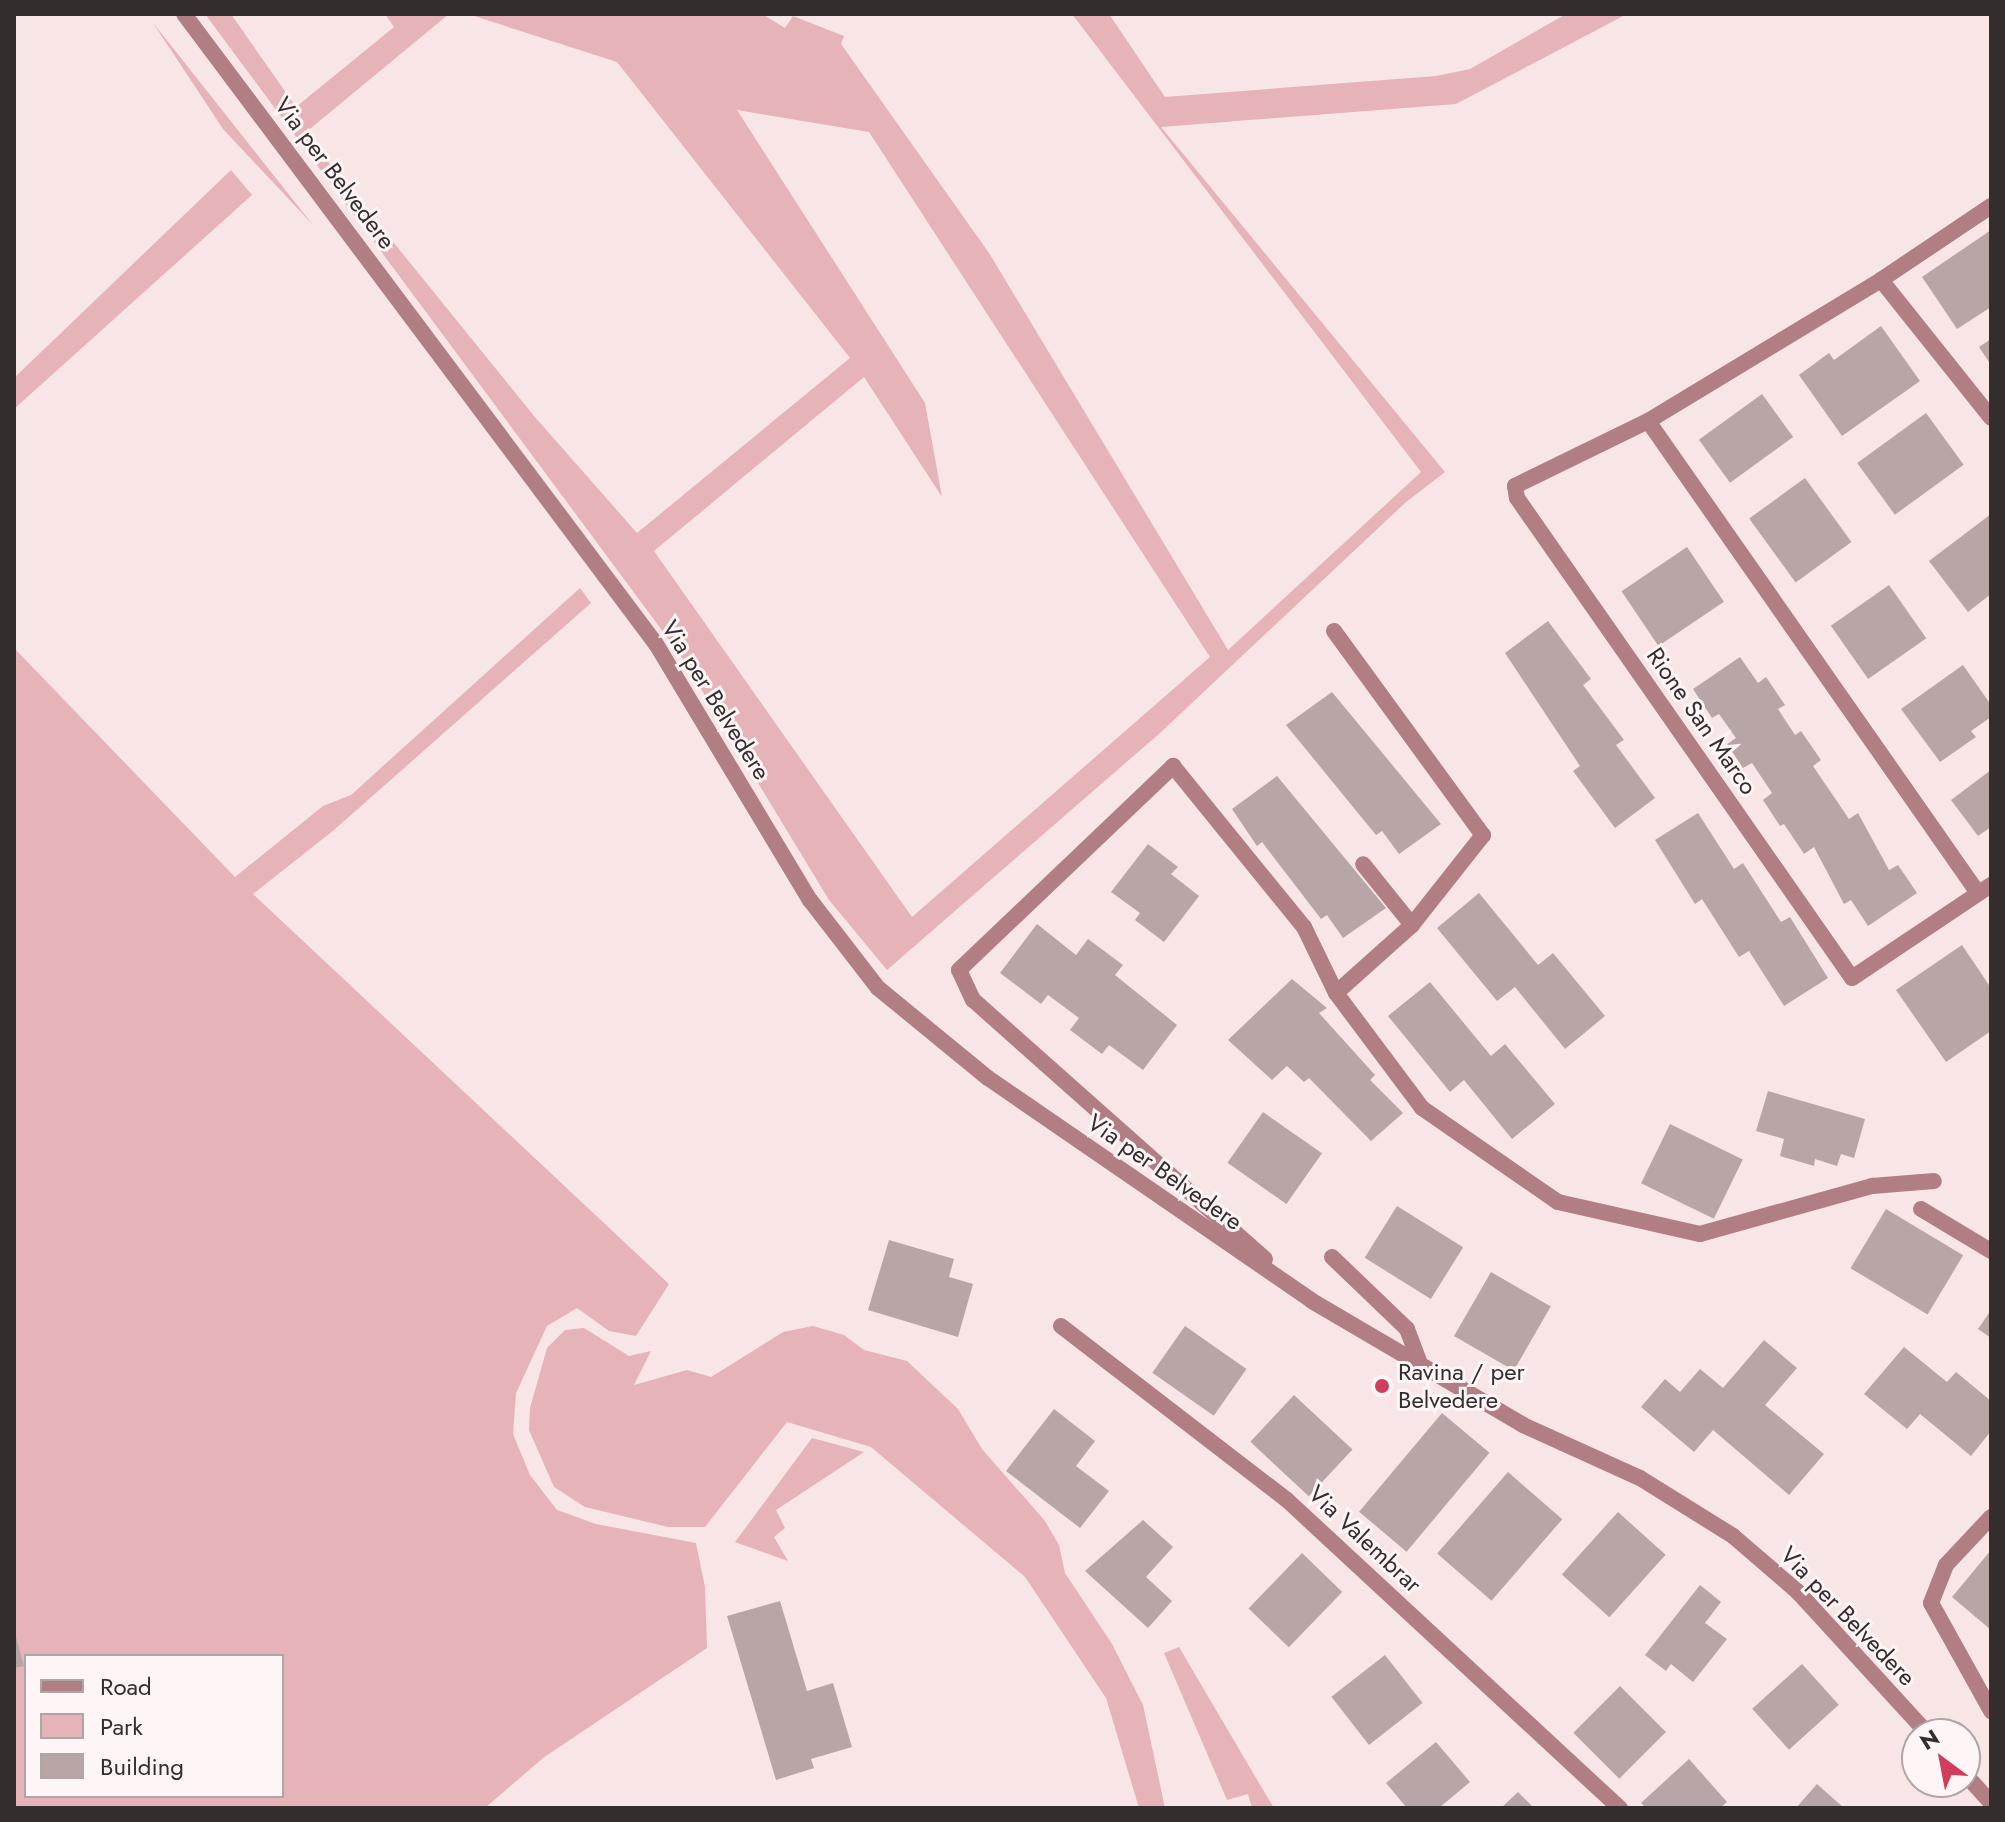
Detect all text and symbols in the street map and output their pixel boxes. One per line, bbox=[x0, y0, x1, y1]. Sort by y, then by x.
street label: Via per Belvedere bbox=[269, 91, 401, 255]
street label: Via per Belvedere bbox=[655, 615, 777, 785]
street label: Rione San Marco bbox=[1641, 642, 1763, 800]
street label: Via per Belvedere bbox=[1082, 1108, 1248, 1236]
place label: Ravina / per Belvedere bbox=[1398, 1358, 1525, 1414]
marker: Ravina / per Belvedere bbox=[1373, 1377, 1391, 1395]
street label: Via Valembrar bbox=[1302, 1479, 1428, 1599]
street label: Via per Belvedere bbox=[1774, 1540, 1922, 1692]
legend bbox=[24, 1654, 284, 1798]
text: Road bbox=[100, 1669, 152, 1704]
text: Park bbox=[100, 1709, 143, 1744]
north arrow bbox=[1901, 1718, 1981, 1798]
text: N bbox=[1913, 1721, 1945, 1758]
text: Building bbox=[100, 1749, 184, 1784]

